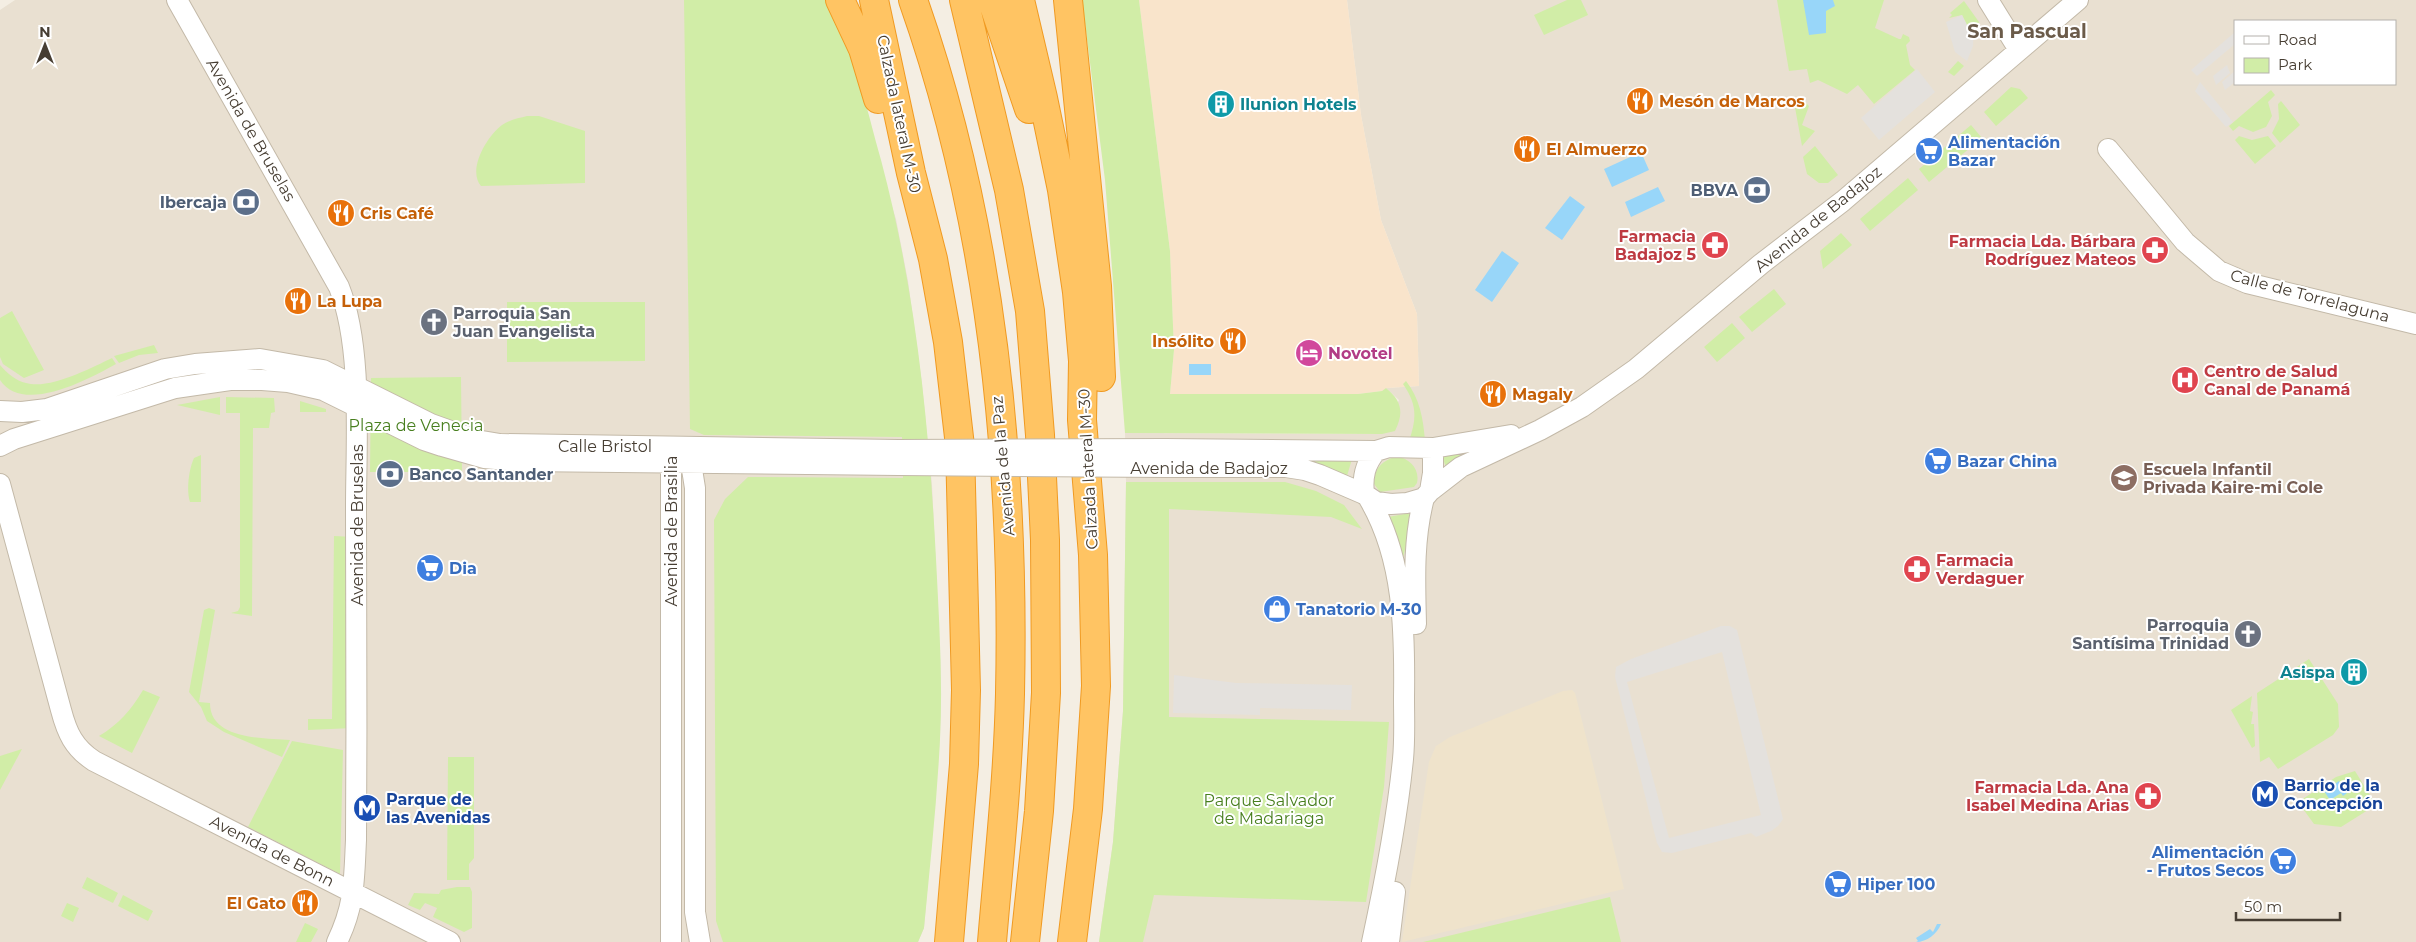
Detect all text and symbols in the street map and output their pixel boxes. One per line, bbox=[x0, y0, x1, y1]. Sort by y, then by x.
north arrow bbox=[20, 20, 70, 70]
district label: San Pascual bbox=[1967, 20, 2087, 43]
legend bbox=[2234, 20, 2396, 85]
text: N bbox=[39, 23, 51, 41]
text: Road bbox=[2278, 30, 2317, 49]
street label: Calzada lateral M-30 bbox=[873, 33, 925, 195]
street label: Avenida de Bruselas bbox=[202, 55, 300, 205]
text: Park bbox=[2278, 55, 2312, 74]
restaurant icon: Mesón de Marcos bbox=[1625, 86, 1655, 116]
building icon: Ilunion Hotels bbox=[1206, 89, 1236, 119]
place label: Mesón de Marcos bbox=[1659, 92, 1805, 111]
place label: Ilunion Hotels bbox=[1240, 95, 1357, 114]
place label: Alimentación Bazar bbox=[1947, 133, 2060, 170]
restaurant icon: El Almuerzo bbox=[1512, 134, 1542, 164]
supermarket icon: Alimentación Bazar bbox=[1914, 136, 1944, 166]
place label: El Almuerzo bbox=[1546, 140, 1647, 159]
street label: Avenida de Badajoz bbox=[1751, 162, 1885, 276]
bank icon: BBVA bbox=[1742, 175, 1772, 205]
place label: BBVA bbox=[1691, 181, 1739, 200]
bank icon: Ibercaja bbox=[231, 187, 261, 217]
place label: Ibercaja bbox=[160, 193, 227, 212]
restaurant icon: Cris Café bbox=[326, 198, 356, 228]
place label: Cris Café bbox=[360, 204, 434, 223]
place label: Farmacia Badajoz 5 bbox=[1615, 227, 1696, 264]
pharmacy icon: Farmacia Badajoz 5 bbox=[1700, 230, 1730, 260]
place label: Farmacia Lda. Bárbara Rodríguez Mateos bbox=[1949, 232, 2136, 269]
pharmacy icon: Farmacia Lda. Bárbara Rodríguez Mateos bbox=[2140, 235, 2170, 265]
street label: Calle de Torrelaguna bbox=[2228, 266, 2392, 326]
restaurant icon: La Lupa bbox=[283, 286, 313, 316]
place label: La Lupa bbox=[317, 292, 383, 311]
place label: Parroquia San Juan Evangelista bbox=[452, 304, 595, 341]
church icon: Parroquia San Juan Evangelista bbox=[419, 307, 449, 337]
restaurant icon: Insólito bbox=[1218, 326, 1248, 356]
place label: Insólito bbox=[1152, 332, 1214, 351]
hotel icon: Novotel bbox=[1294, 338, 1324, 368]
place label: Novotel bbox=[1328, 344, 1393, 363]
place label: Centro de Salud Canal de Panamá bbox=[2204, 362, 2350, 399]
hospital icon: Centro de Salud Canal de Panamá bbox=[2170, 365, 2200, 395]
restaurant icon: Magaly bbox=[1478, 379, 1508, 409]
place label: Magaly bbox=[1512, 385, 1573, 404]
street label: Calzada lateral M-30 bbox=[1074, 388, 1102, 550]
street label: Avenida de la Paz bbox=[987, 395, 1019, 537]
park label: Plaza de Venecia bbox=[349, 416, 483, 435]
street label: Calle Bristol bbox=[558, 437, 652, 456]
street label: Avenida de Bruselas bbox=[348, 444, 367, 606]
supermarket icon: Bazar China bbox=[1923, 446, 1953, 476]
place label: Bazar China bbox=[1957, 452, 2057, 471]
street label: Avenida de Brasilia bbox=[662, 456, 681, 606]
bank icon: Banco Santander bbox=[375, 459, 405, 489]
street label: Avenida de Badajoz bbox=[1130, 459, 1288, 478]
place label: Escuela Infantil Privada Kaire-mi Cole bbox=[2143, 460, 2323, 497]
school or university icon: Escuela Infantil Privada Kaire-mi Cole bbox=[2109, 463, 2139, 493]
place label: Banco Santander bbox=[409, 465, 554, 484]
place label: Farmacia Verdaguer bbox=[1935, 551, 2024, 588]
supermarket icon: Dia bbox=[415, 553, 445, 583]
pharmacy icon: Farmacia Verdaguer bbox=[1902, 554, 1932, 584]
place label: Dia bbox=[449, 559, 477, 578]
shop icon: Tanatorio M-30 bbox=[1262, 594, 1292, 624]
place label: Tanatorio M-30 bbox=[1296, 600, 1422, 619]
place label: Parroquia Santísima Trinidad bbox=[2072, 616, 2229, 653]
church icon: Parroquia Santísima Trinidad bbox=[2233, 619, 2263, 649]
building icon: Asispa bbox=[2339, 657, 2369, 687]
place label: Asispa bbox=[2279, 663, 2335, 682]
place label: Barrio de la Concepción bbox=[2284, 776, 2383, 813]
place label: Farmacia Lda. Ana Isabel Medina Arias bbox=[1966, 778, 2129, 815]
metro station icon: Barrio de la Concepción bbox=[2250, 779, 2280, 809]
pharmacy icon: Farmacia Lda. Ana Isabel Medina Arias bbox=[2133, 781, 2163, 811]
place label: Parque de las Avenidas bbox=[386, 790, 491, 827]
park label: Parque Salvador de Madariaga bbox=[1203, 791, 1335, 828]
metro station icon: Parque de las Avenidas bbox=[352, 793, 382, 823]
street label: Avenida de Bonn bbox=[207, 811, 337, 891]
place label: Alimentación - Frutos Secos bbox=[2147, 843, 2264, 880]
supermarket icon: Alimentación - Frutos Secos bbox=[2268, 846, 2298, 876]
supermarket icon: Hiper 100 bbox=[1823, 869, 1853, 899]
place label: Hiper 100 bbox=[1857, 875, 1935, 894]
restaurant icon: El Gato bbox=[290, 888, 320, 918]
scale bar bbox=[2236, 890, 2340, 922]
place label: El Gato bbox=[227, 894, 286, 913]
text: 50 m bbox=[2244, 897, 2282, 916]

